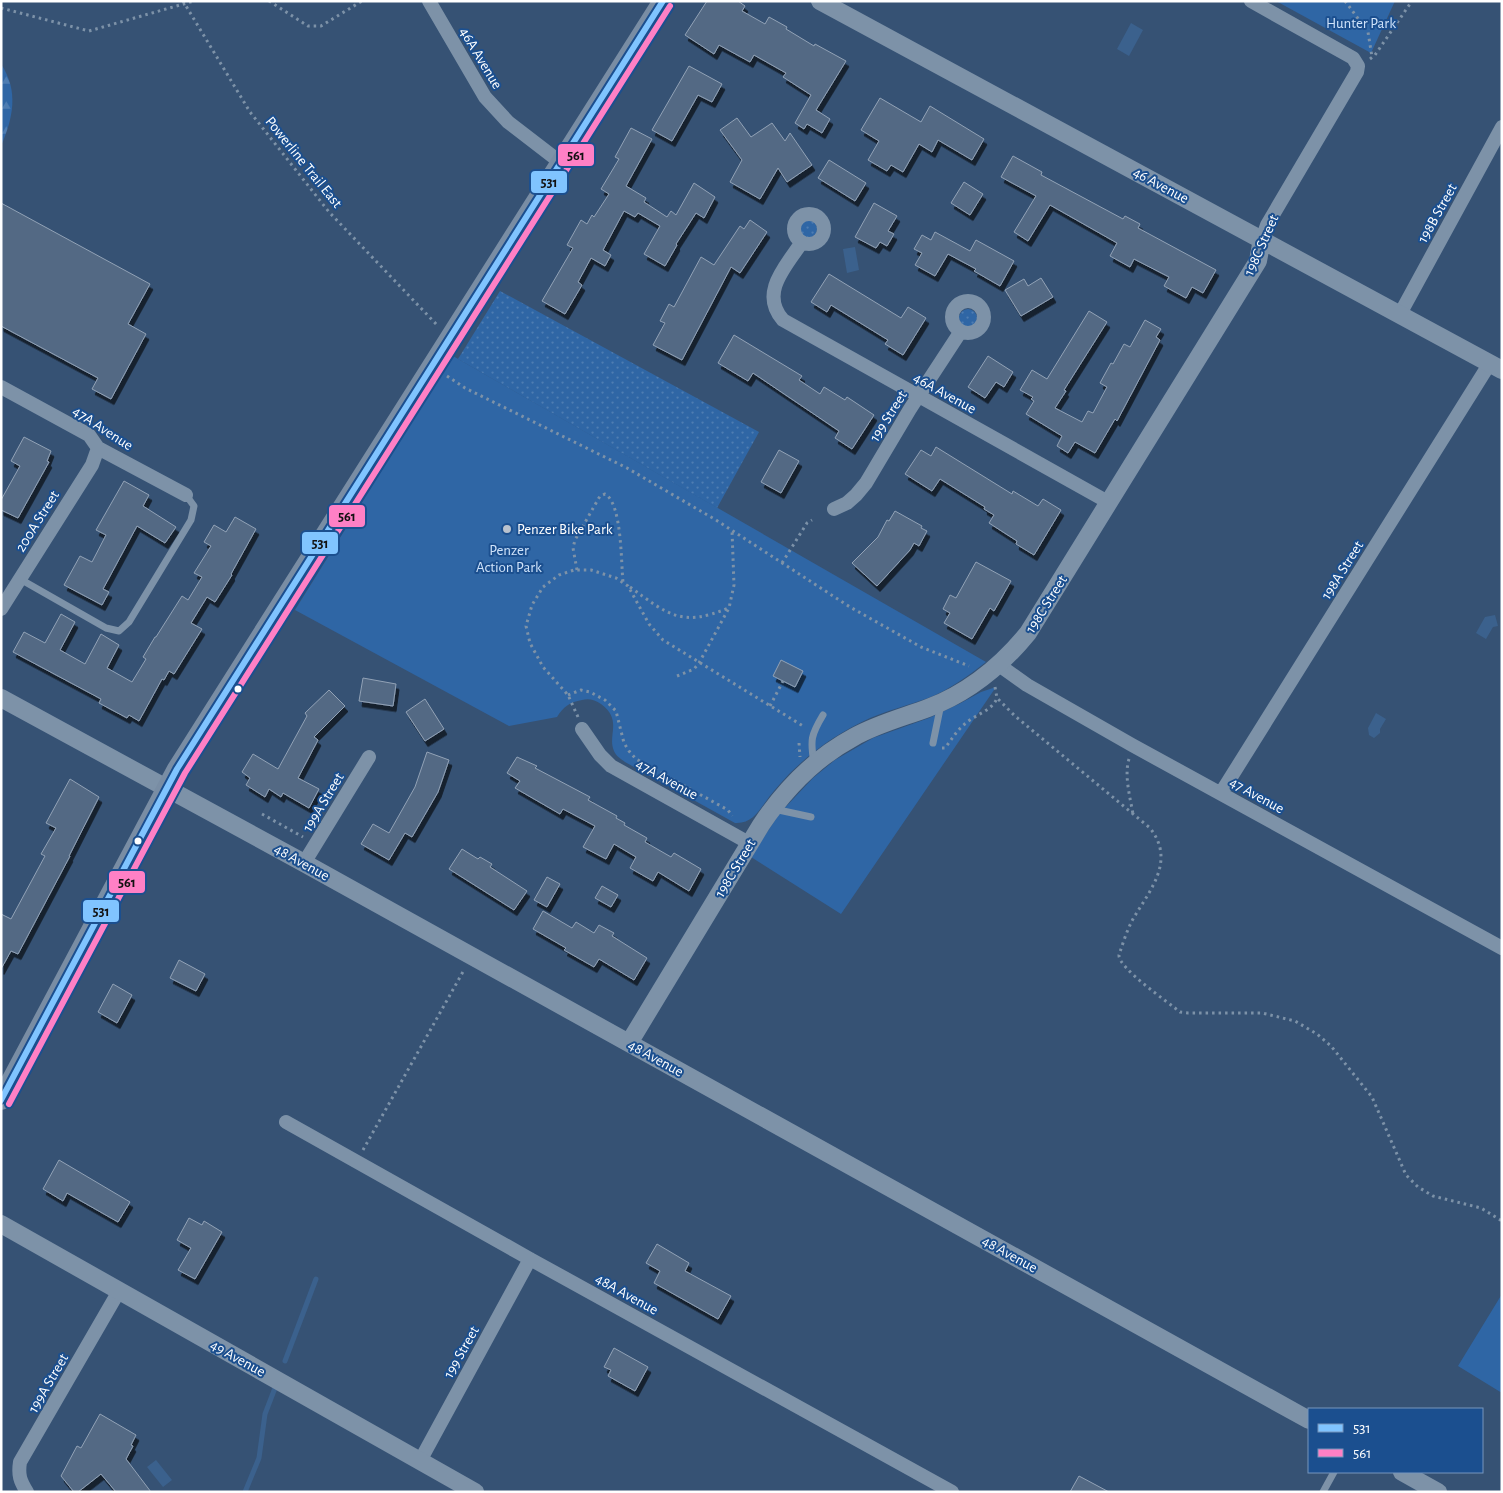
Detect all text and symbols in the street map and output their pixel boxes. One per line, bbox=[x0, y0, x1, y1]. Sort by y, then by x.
park label: Hunter Park bbox=[1326, 16, 1396, 31]
street label: 46A Avenue bbox=[456, 25, 505, 92]
street label: Powerline Trail East bbox=[262, 114, 345, 211]
line badge: 561 bbox=[557, 143, 595, 167]
text: 561 bbox=[567, 149, 585, 163]
street label: 46 Avenue bbox=[1131, 165, 1191, 206]
line badge: 531 bbox=[530, 170, 568, 194]
text: 531 bbox=[540, 176, 558, 190]
street label: 198B Street bbox=[1415, 181, 1460, 245]
street label: 198C Street bbox=[1241, 212, 1282, 278]
street label: 46A Avenue bbox=[911, 370, 979, 417]
street label: 199 Street bbox=[867, 388, 910, 444]
street label: 47A Avenue bbox=[70, 404, 136, 453]
street label: 200A Street bbox=[13, 488, 62, 555]
line badge: 561 bbox=[328, 504, 366, 528]
text: 561 bbox=[338, 510, 356, 524]
place label: Penzer Bike Park bbox=[517, 522, 613, 537]
marker: Penzer Bike Park bbox=[501, 523, 513, 535]
line badge: 531 bbox=[301, 531, 339, 555]
text: 531 bbox=[311, 537, 329, 551]
street label: 198A Street bbox=[1319, 538, 1366, 602]
park label: Penzer Action Park bbox=[476, 543, 542, 575]
street label: 198C Street bbox=[1023, 573, 1070, 636]
unlabelled marker bbox=[233, 684, 243, 694]
street label: 47A Avenue bbox=[633, 756, 700, 803]
street label: 199A Street bbox=[300, 770, 347, 834]
street label: 47 Avenue bbox=[1227, 774, 1287, 817]
unlabelled marker bbox=[133, 836, 143, 846]
street label: 198C Street bbox=[712, 836, 759, 900]
street label: 48 Avenue bbox=[272, 841, 332, 884]
line badge: 561 bbox=[108, 870, 146, 894]
text: 561 bbox=[118, 876, 136, 890]
line badge: 531 bbox=[82, 899, 120, 923]
text: 531 bbox=[92, 905, 110, 919]
street label: 48 Avenue bbox=[626, 1037, 686, 1080]
street label: 48 Avenue bbox=[980, 1233, 1040, 1276]
street label: 48A Avenue bbox=[593, 1271, 661, 1318]
street label: 199 Street bbox=[441, 1323, 482, 1381]
street label: 49 Avenue bbox=[208, 1337, 268, 1380]
street label: 199A Street bbox=[26, 1351, 71, 1415]
legend bbox=[1308, 1408, 1483, 1473]
text: 531 bbox=[1353, 1421, 1371, 1436]
text: 561 bbox=[1353, 1446, 1371, 1461]

